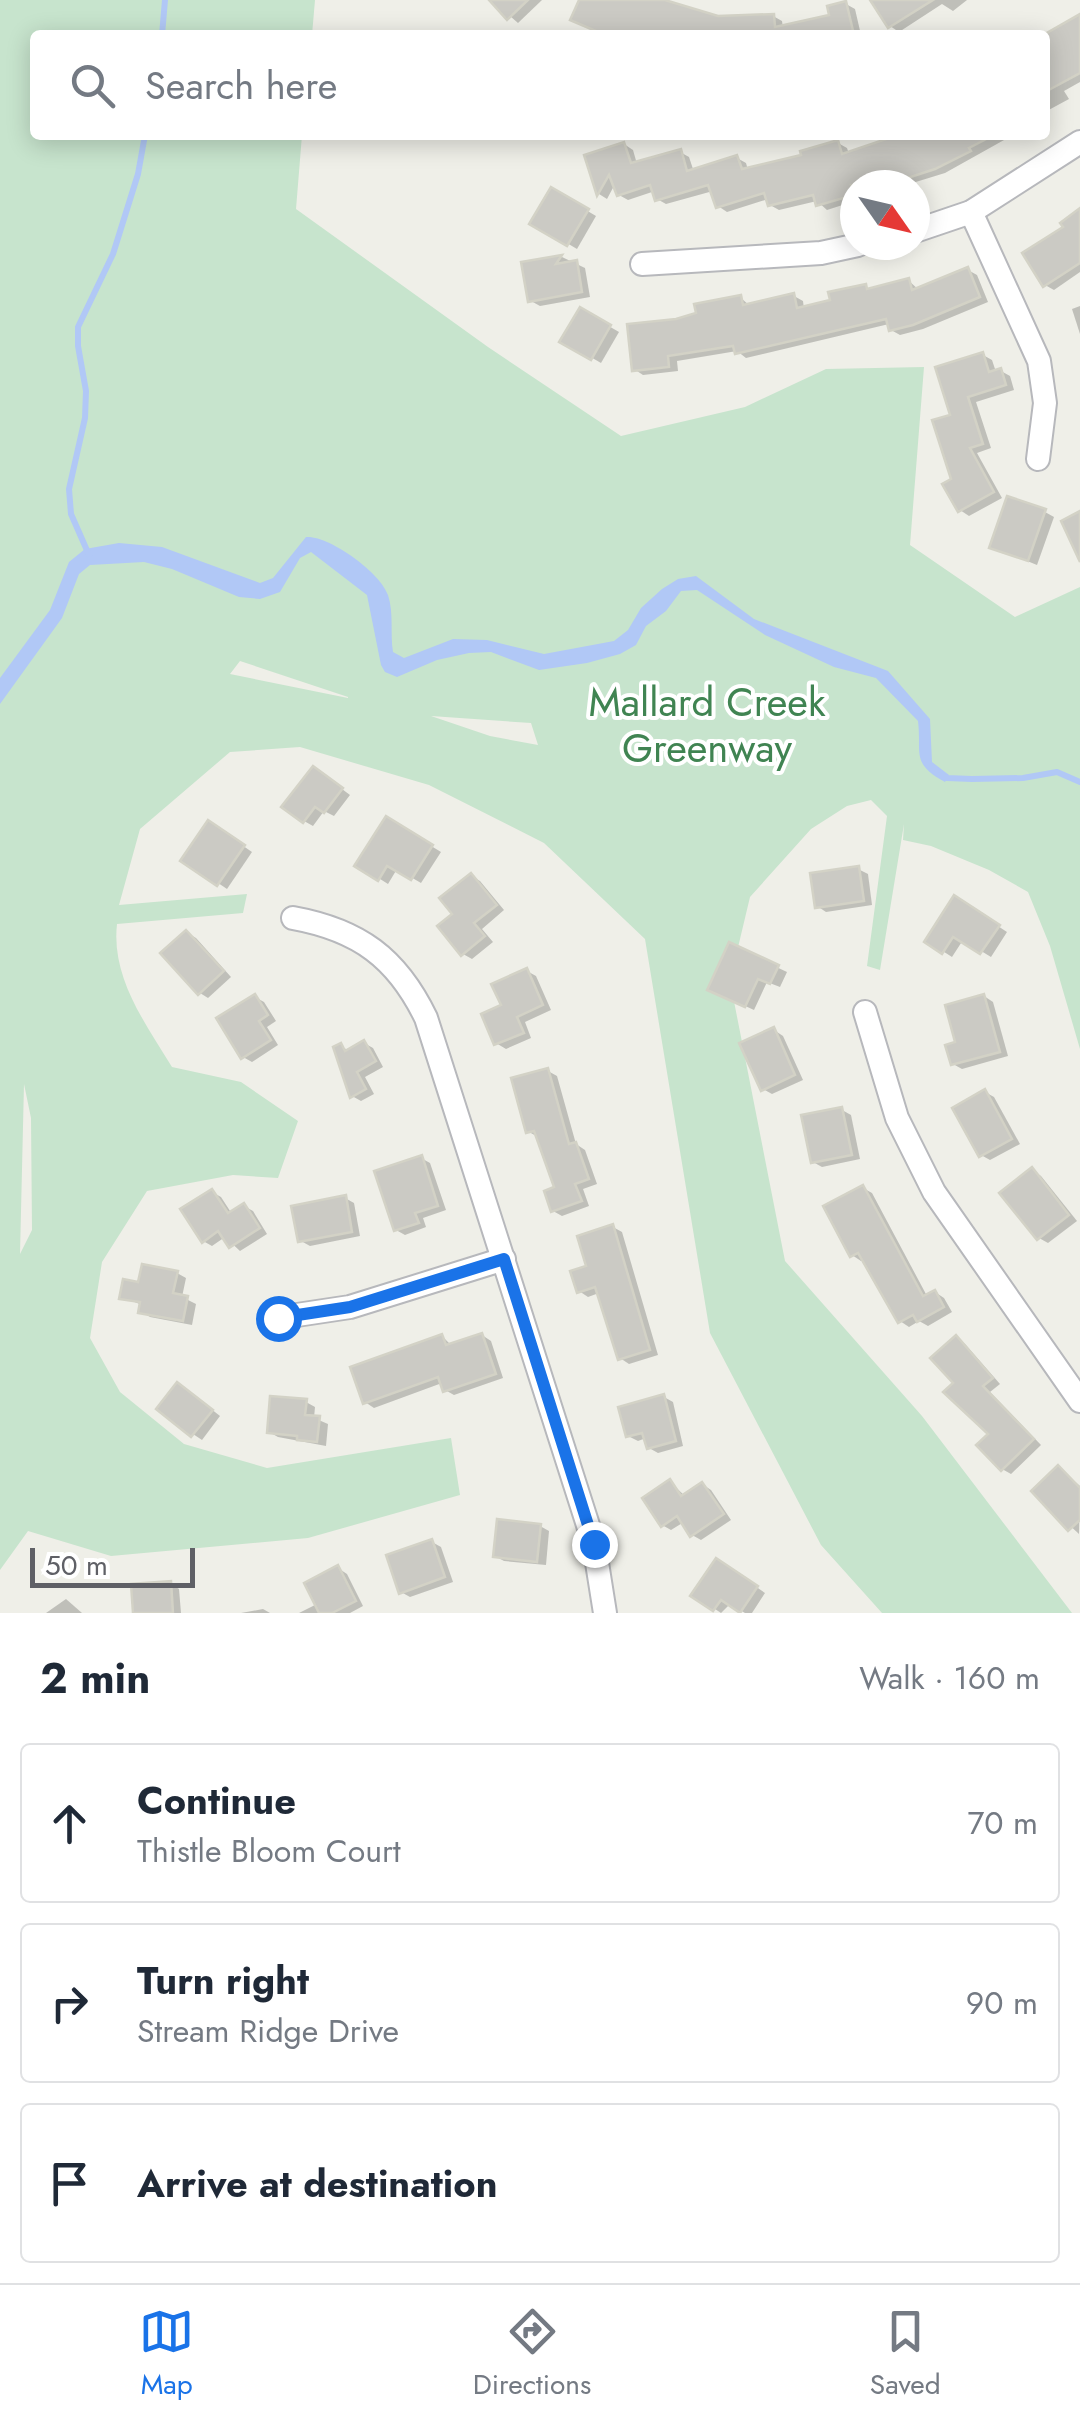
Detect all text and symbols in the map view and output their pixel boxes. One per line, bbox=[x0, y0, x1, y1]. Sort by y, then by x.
search box bbox=[30, 30, 1050, 140]
icon: search bbox=[65, 58, 120, 113]
text: Search here bbox=[145, 58, 337, 113]
north arrow bbox=[840, 170, 930, 260]
park label: Mallard Creek Greenway bbox=[588, 673, 826, 777]
route start bbox=[256, 1296, 302, 1342]
route end bbox=[572, 1522, 618, 1568]
scale bar bbox=[30, 1543, 195, 1588]
text: 50 m bbox=[45, 1545, 108, 1586]
text: 2 min bbox=[40, 1648, 150, 1709]
text: Walk · 160 m bbox=[859, 1655, 1040, 1701]
text: Continue bbox=[137, 1773, 296, 1828]
icon: ahead bbox=[42, 1796, 97, 1851]
text: 70 m bbox=[967, 1800, 1038, 1846]
text: Thistle Bloom Court bbox=[137, 1828, 401, 1874]
text: Turn right bbox=[137, 1953, 309, 2008]
icon: right bbox=[42, 1976, 97, 2031]
text: 90 m bbox=[966, 1980, 1038, 2026]
text: Stream Ridge Drive bbox=[137, 2008, 399, 2054]
icon: arrive bbox=[42, 2156, 97, 2211]
text: Arrive at destination bbox=[137, 2156, 498, 2211]
tab: Map bbox=[139, 2304, 194, 2405]
tab: Directions bbox=[473, 2304, 591, 2405]
tab: Saved bbox=[870, 2304, 941, 2405]

